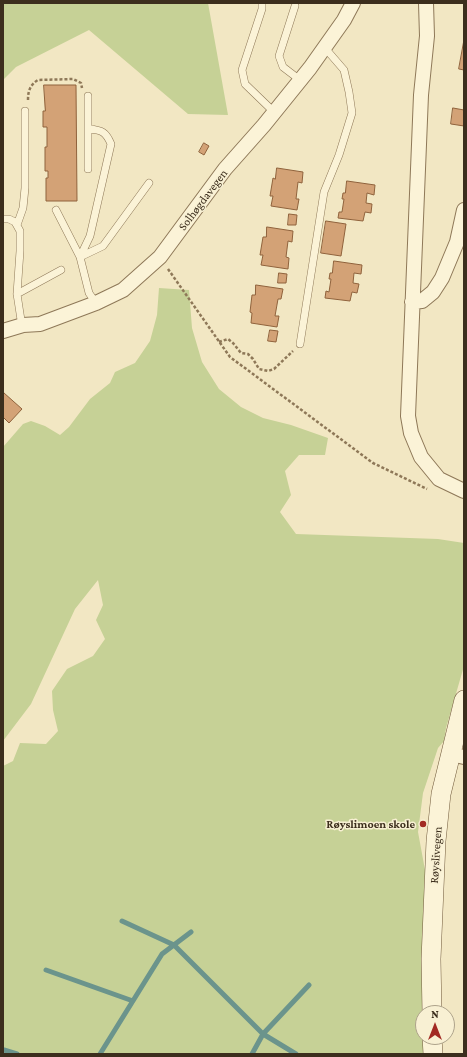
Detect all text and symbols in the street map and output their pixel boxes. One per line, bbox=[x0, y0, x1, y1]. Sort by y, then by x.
street label: Solhøgdavegen bbox=[175, 167, 231, 233]
place label: Røyslimoen skole bbox=[326, 817, 415, 831]
marker: Røyslimoen skole bbox=[418, 819, 428, 829]
street label: Røyslivegen bbox=[427, 826, 445, 884]
north arrow bbox=[415, 1005, 455, 1045]
text: N bbox=[431, 1008, 439, 1020]

